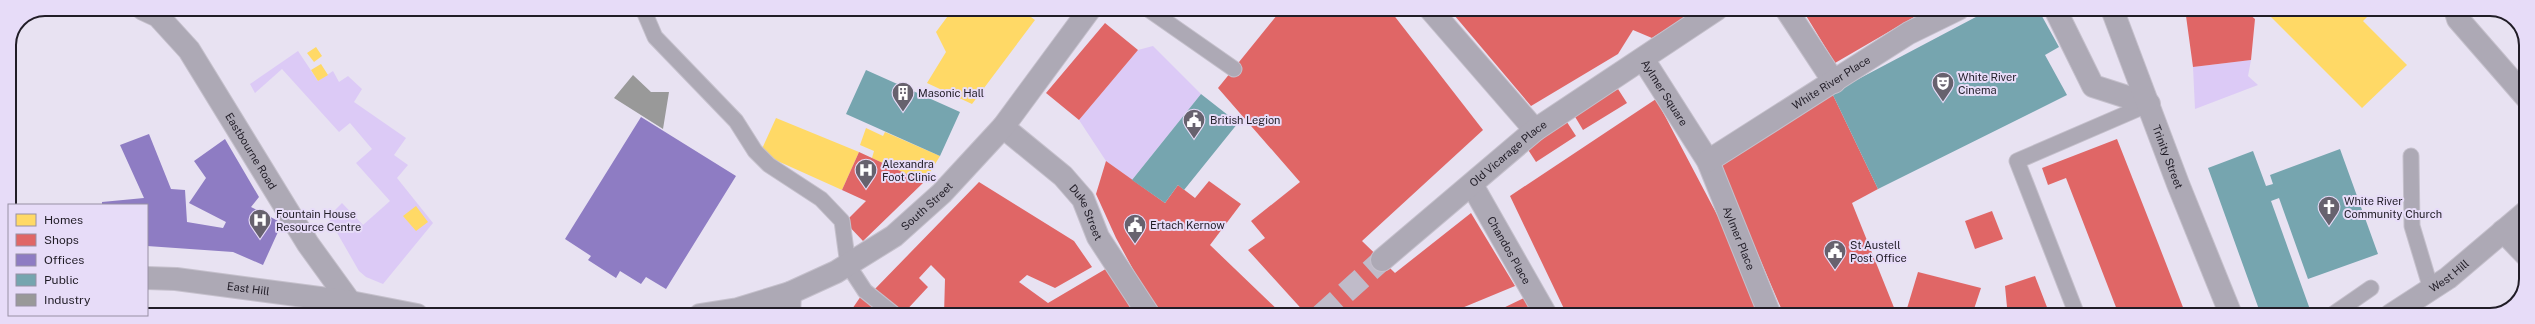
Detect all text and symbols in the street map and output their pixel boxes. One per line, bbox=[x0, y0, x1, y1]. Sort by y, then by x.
street label: White River Place bbox=[1790, 53, 1872, 112]
street label: Aylmer Square bbox=[1639, 57, 1690, 128]
theatre icon: White River Cinema bbox=[1930, 70, 1956, 103]
place label: White River Cinema bbox=[1958, 71, 2017, 96]
building icon: Masonic Hall bbox=[890, 80, 916, 113]
place label: Masonic Hall bbox=[918, 87, 984, 99]
public building icon: British Legion bbox=[1181, 107, 1207, 140]
street label: Eastbourne Road bbox=[223, 111, 279, 191]
place label: British Legion bbox=[1210, 114, 1280, 126]
street label: Old Vicarage Place bbox=[1467, 118, 1549, 189]
street label: Trinity Street bbox=[2150, 123, 2185, 191]
hospital icon: Alexandra Foot Clinic bbox=[853, 157, 879, 190]
place label: Alexandra Foot Clinic bbox=[882, 158, 936, 183]
street label: South Street bbox=[899, 180, 955, 233]
street label: Duke Street bbox=[1067, 182, 1105, 243]
church icon: White River Community Church bbox=[2316, 194, 2342, 227]
place label: White River Community Church bbox=[2344, 195, 2442, 220]
legend bbox=[8, 204, 148, 316]
street label: Aylmer Place bbox=[1721, 204, 1757, 272]
hospital icon: Fountain House Resource Centre bbox=[247, 207, 273, 240]
place label: Fountain House Resource Centre bbox=[276, 208, 361, 233]
public building icon: Ertach Kernow bbox=[1122, 212, 1148, 245]
text: Homes bbox=[44, 213, 83, 227]
street label: Chandos Place bbox=[1485, 214, 1533, 286]
place label: Ertach Kernow bbox=[1150, 219, 1225, 231]
text: Shops bbox=[44, 233, 79, 247]
public building icon: St Austell Post Office bbox=[1822, 238, 1848, 271]
place label: St Austell Post Office bbox=[1850, 239, 1907, 264]
text: Offices bbox=[44, 253, 84, 267]
street label: West Hill bbox=[2427, 257, 2471, 295]
text: Public bbox=[44, 273, 79, 287]
street label: East Hill bbox=[226, 280, 270, 297]
text: Industry bbox=[44, 293, 91, 307]

